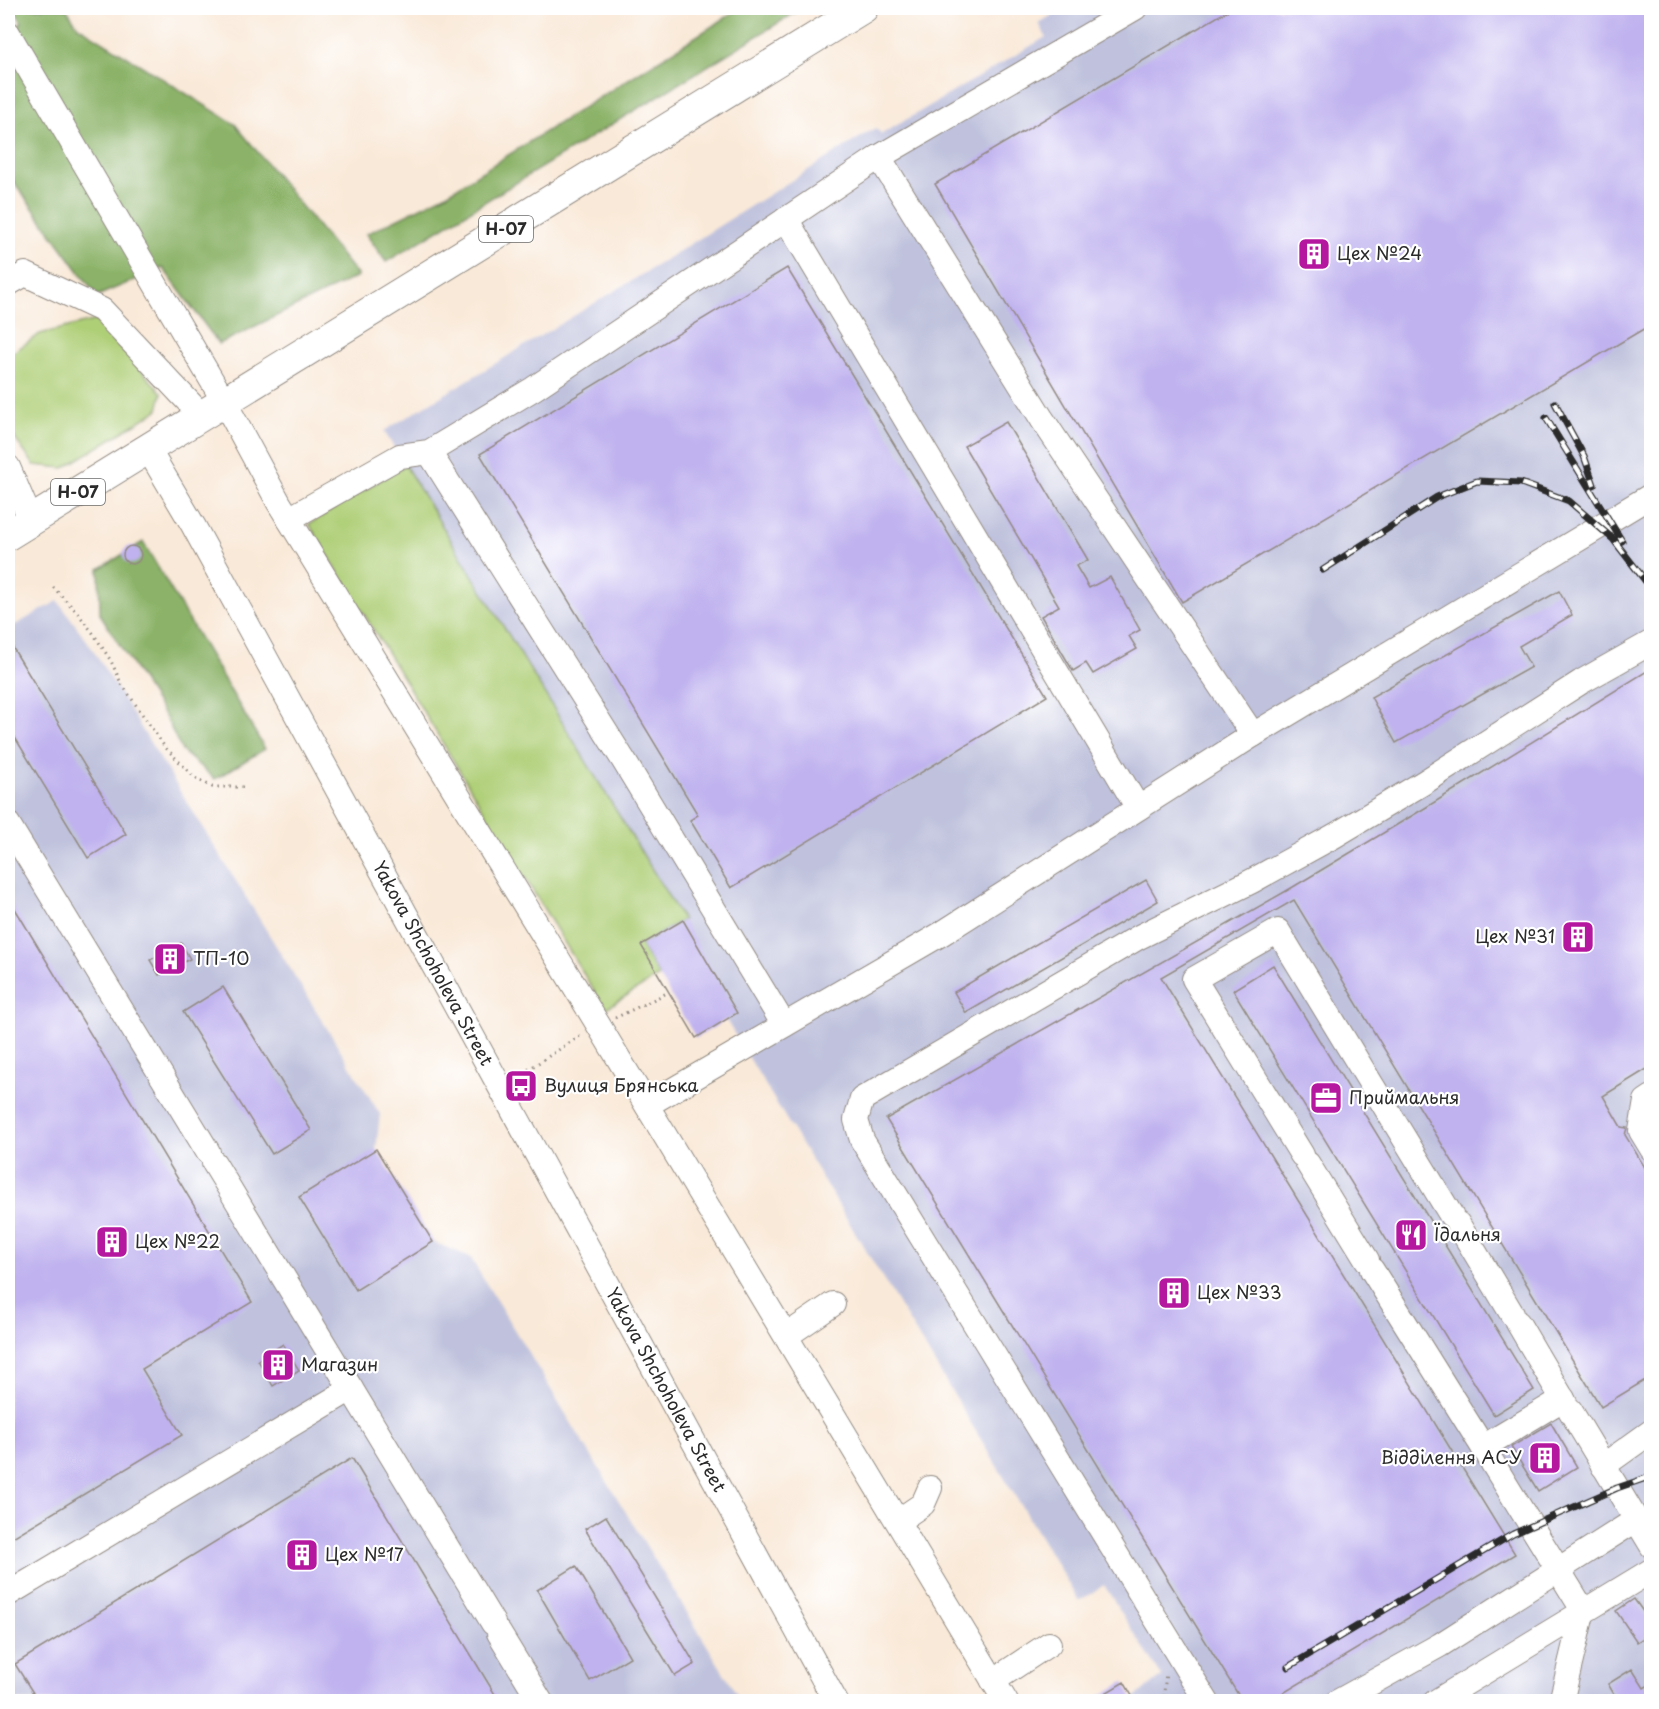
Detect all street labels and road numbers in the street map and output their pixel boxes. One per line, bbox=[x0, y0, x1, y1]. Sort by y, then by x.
road number: Н-07 bbox=[479, 216, 533, 242]
road number: Н-07 bbox=[51, 479, 105, 505]
street label: Yakova Shchoholeva Street bbox=[367, 855, 501, 1070]
street label: Yakova Shchoholeva Street bbox=[600, 1282, 734, 1497]

